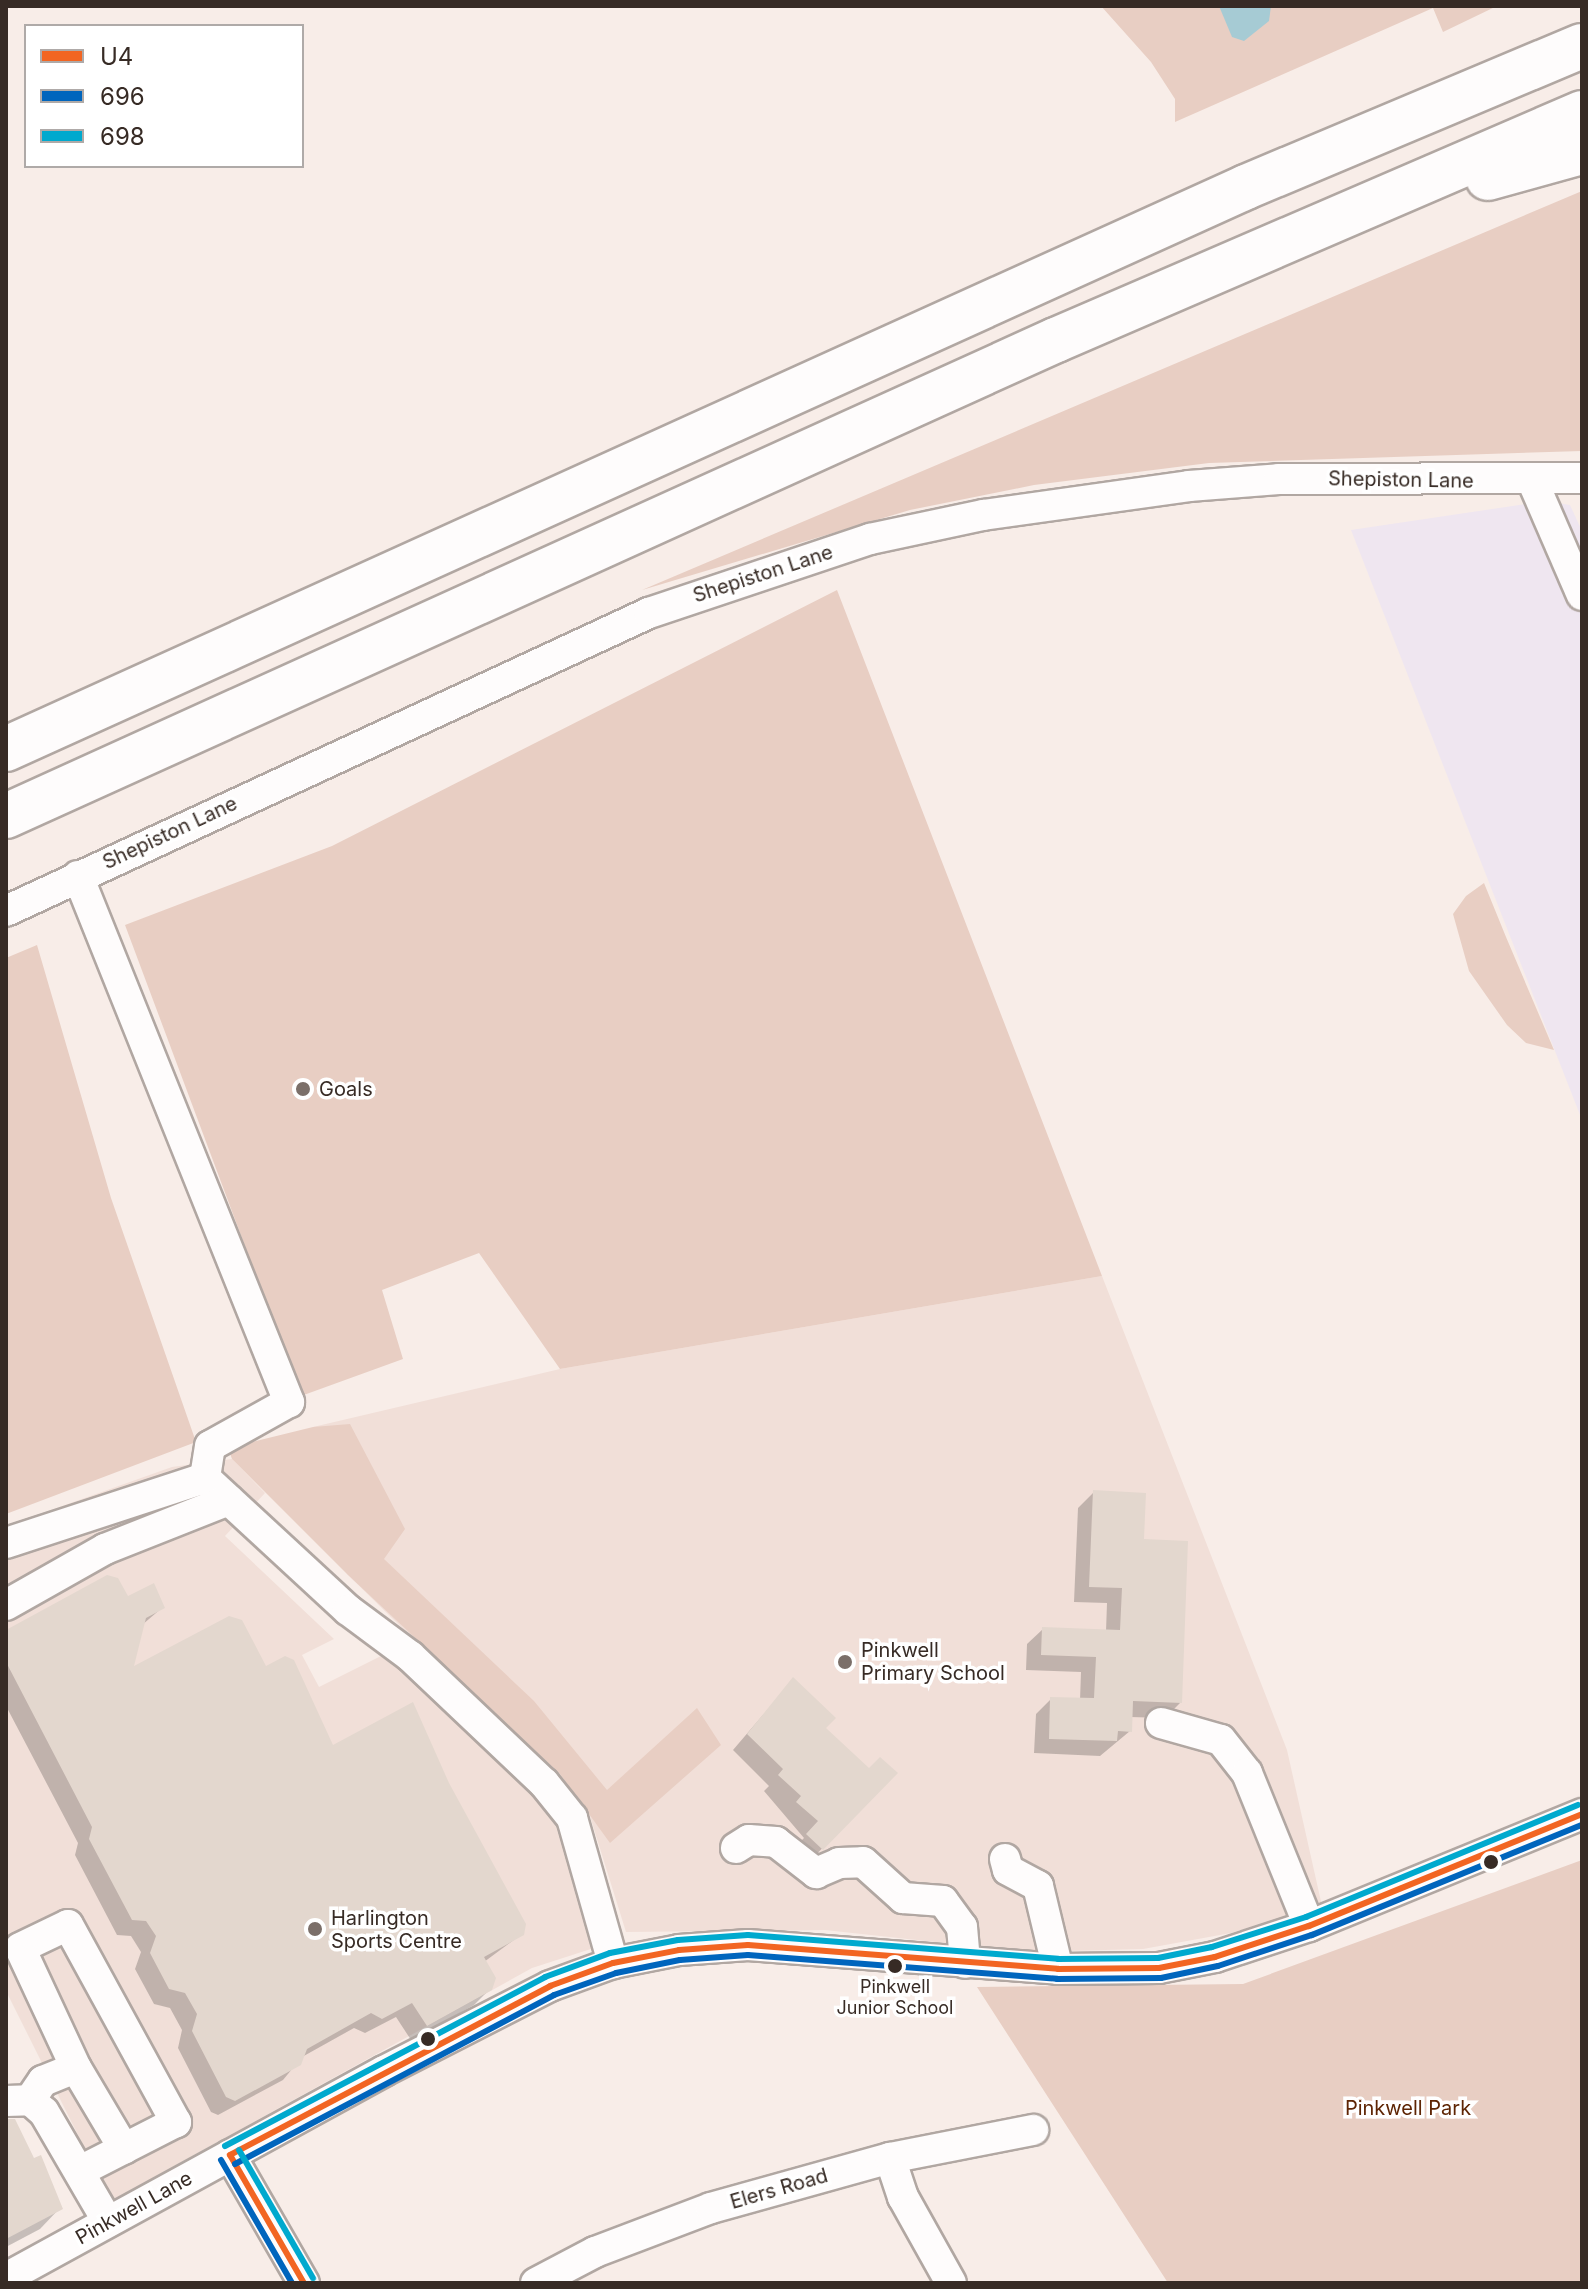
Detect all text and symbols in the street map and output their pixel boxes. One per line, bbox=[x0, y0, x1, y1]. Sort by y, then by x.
legend bbox=[24, 24, 304, 168]
text: U4 bbox=[100, 42, 133, 71]
text: 696 bbox=[100, 82, 145, 111]
text: 698 bbox=[100, 122, 145, 151]
street label: Shepiston Lane bbox=[1328, 467, 1474, 493]
street label: Shepiston Lane bbox=[690, 540, 836, 608]
street label: Shepiston Lane bbox=[99, 791, 241, 875]
place label: Goals bbox=[319, 1077, 373, 1101]
marker: Goals bbox=[294, 1080, 312, 1098]
place label: Pinkwell Primary School bbox=[861, 1638, 1005, 1685]
marker: Pinkwell Primary School bbox=[836, 1653, 854, 1671]
unlabelled marker bbox=[1483, 1854, 1499, 1870]
place label: Harlington Sports Centre bbox=[331, 1906, 462, 1953]
marker: Harlington Sports Centre bbox=[306, 1920, 324, 1938]
marker: Pinkwell Junior School bbox=[887, 1958, 903, 1974]
place label: Pinkwell Junior School bbox=[837, 1977, 953, 2020]
unlabelled marker bbox=[420, 2031, 436, 2047]
park label: Pinkwell Park bbox=[1345, 2096, 1471, 2120]
street label: Elers Road bbox=[727, 2164, 831, 2214]
street label: Pinkwell Lane bbox=[72, 2166, 196, 2250]

